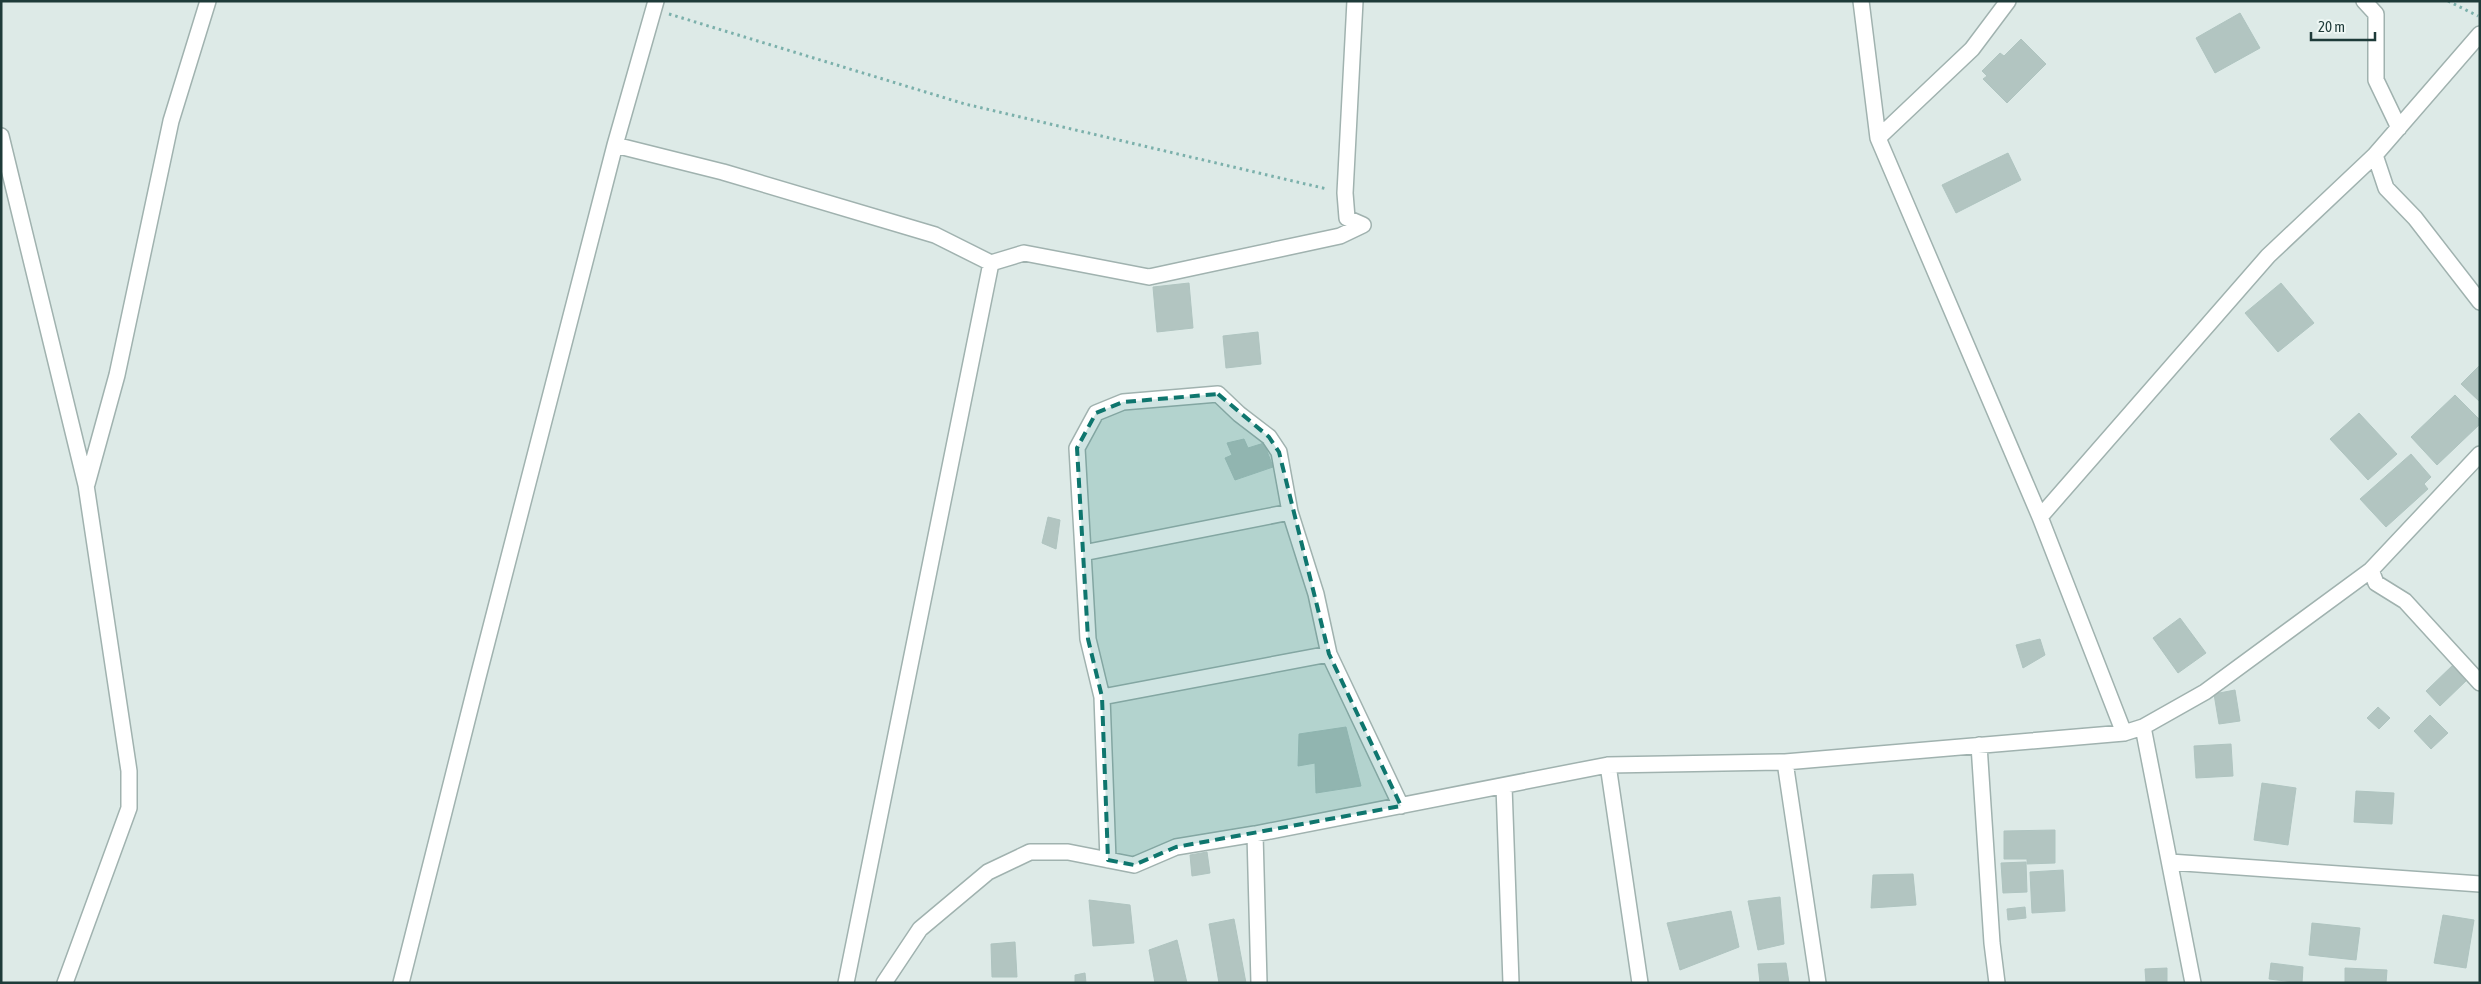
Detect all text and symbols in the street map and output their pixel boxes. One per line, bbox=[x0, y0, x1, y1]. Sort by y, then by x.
scale bar bbox=[2311, 10, 2375, 42]
text: 20 m bbox=[2318, 18, 2345, 35]

